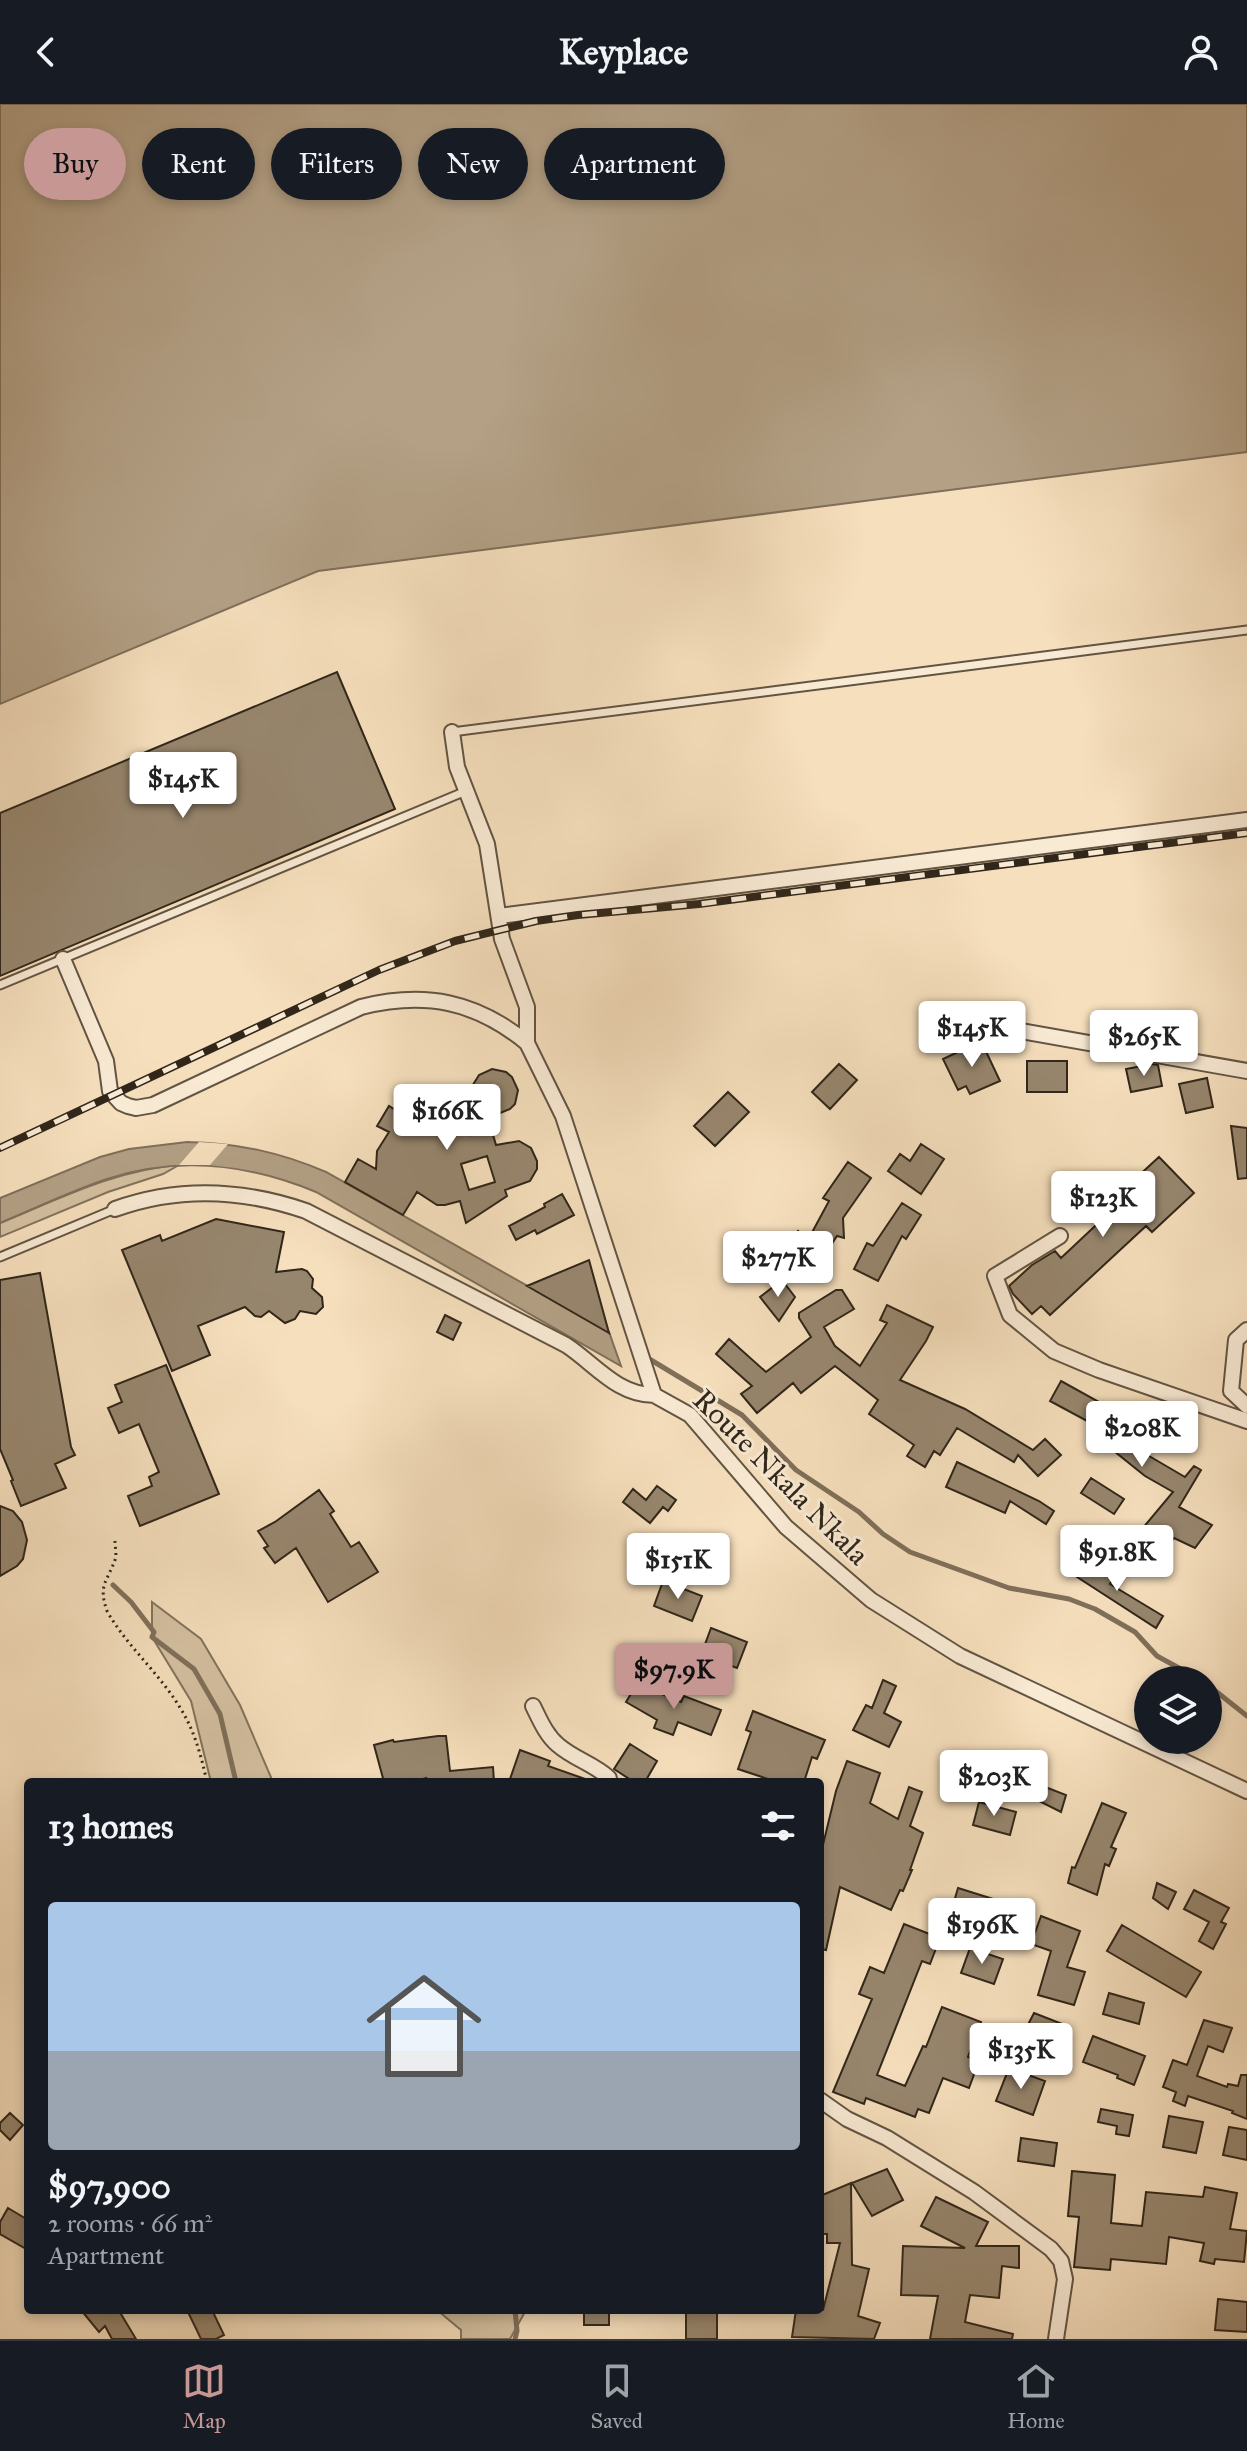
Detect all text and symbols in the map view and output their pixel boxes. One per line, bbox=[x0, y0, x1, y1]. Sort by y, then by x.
icon: back bbox=[24, 30, 68, 74]
text: Keyplace bbox=[559, 30, 688, 74]
icon: person bbox=[1179, 30, 1223, 74]
chip: Buy bbox=[24, 128, 126, 200]
chip: Rent bbox=[142, 128, 255, 200]
chip: Filters bbox=[271, 128, 402, 200]
chip: New bbox=[418, 128, 528, 200]
chip: Apartment bbox=[544, 128, 725, 200]
pin: $145K bbox=[127, 752, 239, 820]
text: $145K bbox=[148, 762, 218, 794]
pin: $145K bbox=[916, 1001, 1028, 1069]
pin: $265K bbox=[1088, 1010, 1200, 1078]
text: $145K bbox=[937, 1011, 1007, 1043]
text: $265K bbox=[1108, 1020, 1180, 1052]
pin: $166K bbox=[391, 1084, 503, 1152]
text: $166K bbox=[412, 1094, 482, 1126]
pin: $123K bbox=[1047, 1171, 1159, 1239]
text: $123K bbox=[1069, 1181, 1137, 1213]
pin: $277K bbox=[722, 1231, 834, 1299]
text: $277K bbox=[741, 1241, 815, 1273]
street label: Route Nkala Nkala bbox=[686, 1382, 877, 1573]
pin: $208K bbox=[1086, 1401, 1198, 1469]
text: $208K bbox=[1104, 1411, 1180, 1443]
pin: $91.8K bbox=[1052, 1525, 1182, 1593]
pin: $151K bbox=[622, 1533, 734, 1601]
text: $91.8K bbox=[1078, 1535, 1156, 1567]
text: $151K bbox=[645, 1543, 711, 1575]
pin: $97.9K bbox=[609, 1643, 739, 1711]
text: $97.9K bbox=[634, 1653, 714, 1685]
map controls bbox=[1134, 1666, 1222, 1754]
button: layers bbox=[1134, 1666, 1222, 1754]
pin: $203K bbox=[938, 1750, 1050, 1818]
text: $203K bbox=[958, 1760, 1030, 1792]
icon: filters bbox=[756, 1804, 800, 1848]
text: 13 homes bbox=[48, 1806, 173, 1847]
pin: $196K bbox=[926, 1898, 1038, 1966]
text: $196K bbox=[946, 1908, 1018, 1940]
icon: home bbox=[352, 1954, 496, 2098]
pin: $135K bbox=[965, 2023, 1077, 2091]
text: $135K bbox=[988, 2033, 1054, 2065]
text: $97,900 bbox=[48, 2166, 171, 2207]
text: 2 rooms · 66 m² bbox=[48, 2207, 212, 2239]
text: Apartment bbox=[48, 2239, 164, 2271]
tab: Map bbox=[182, 2359, 226, 2434]
tab: Saved bbox=[591, 2359, 643, 2434]
tab: Home bbox=[1007, 2359, 1065, 2434]

